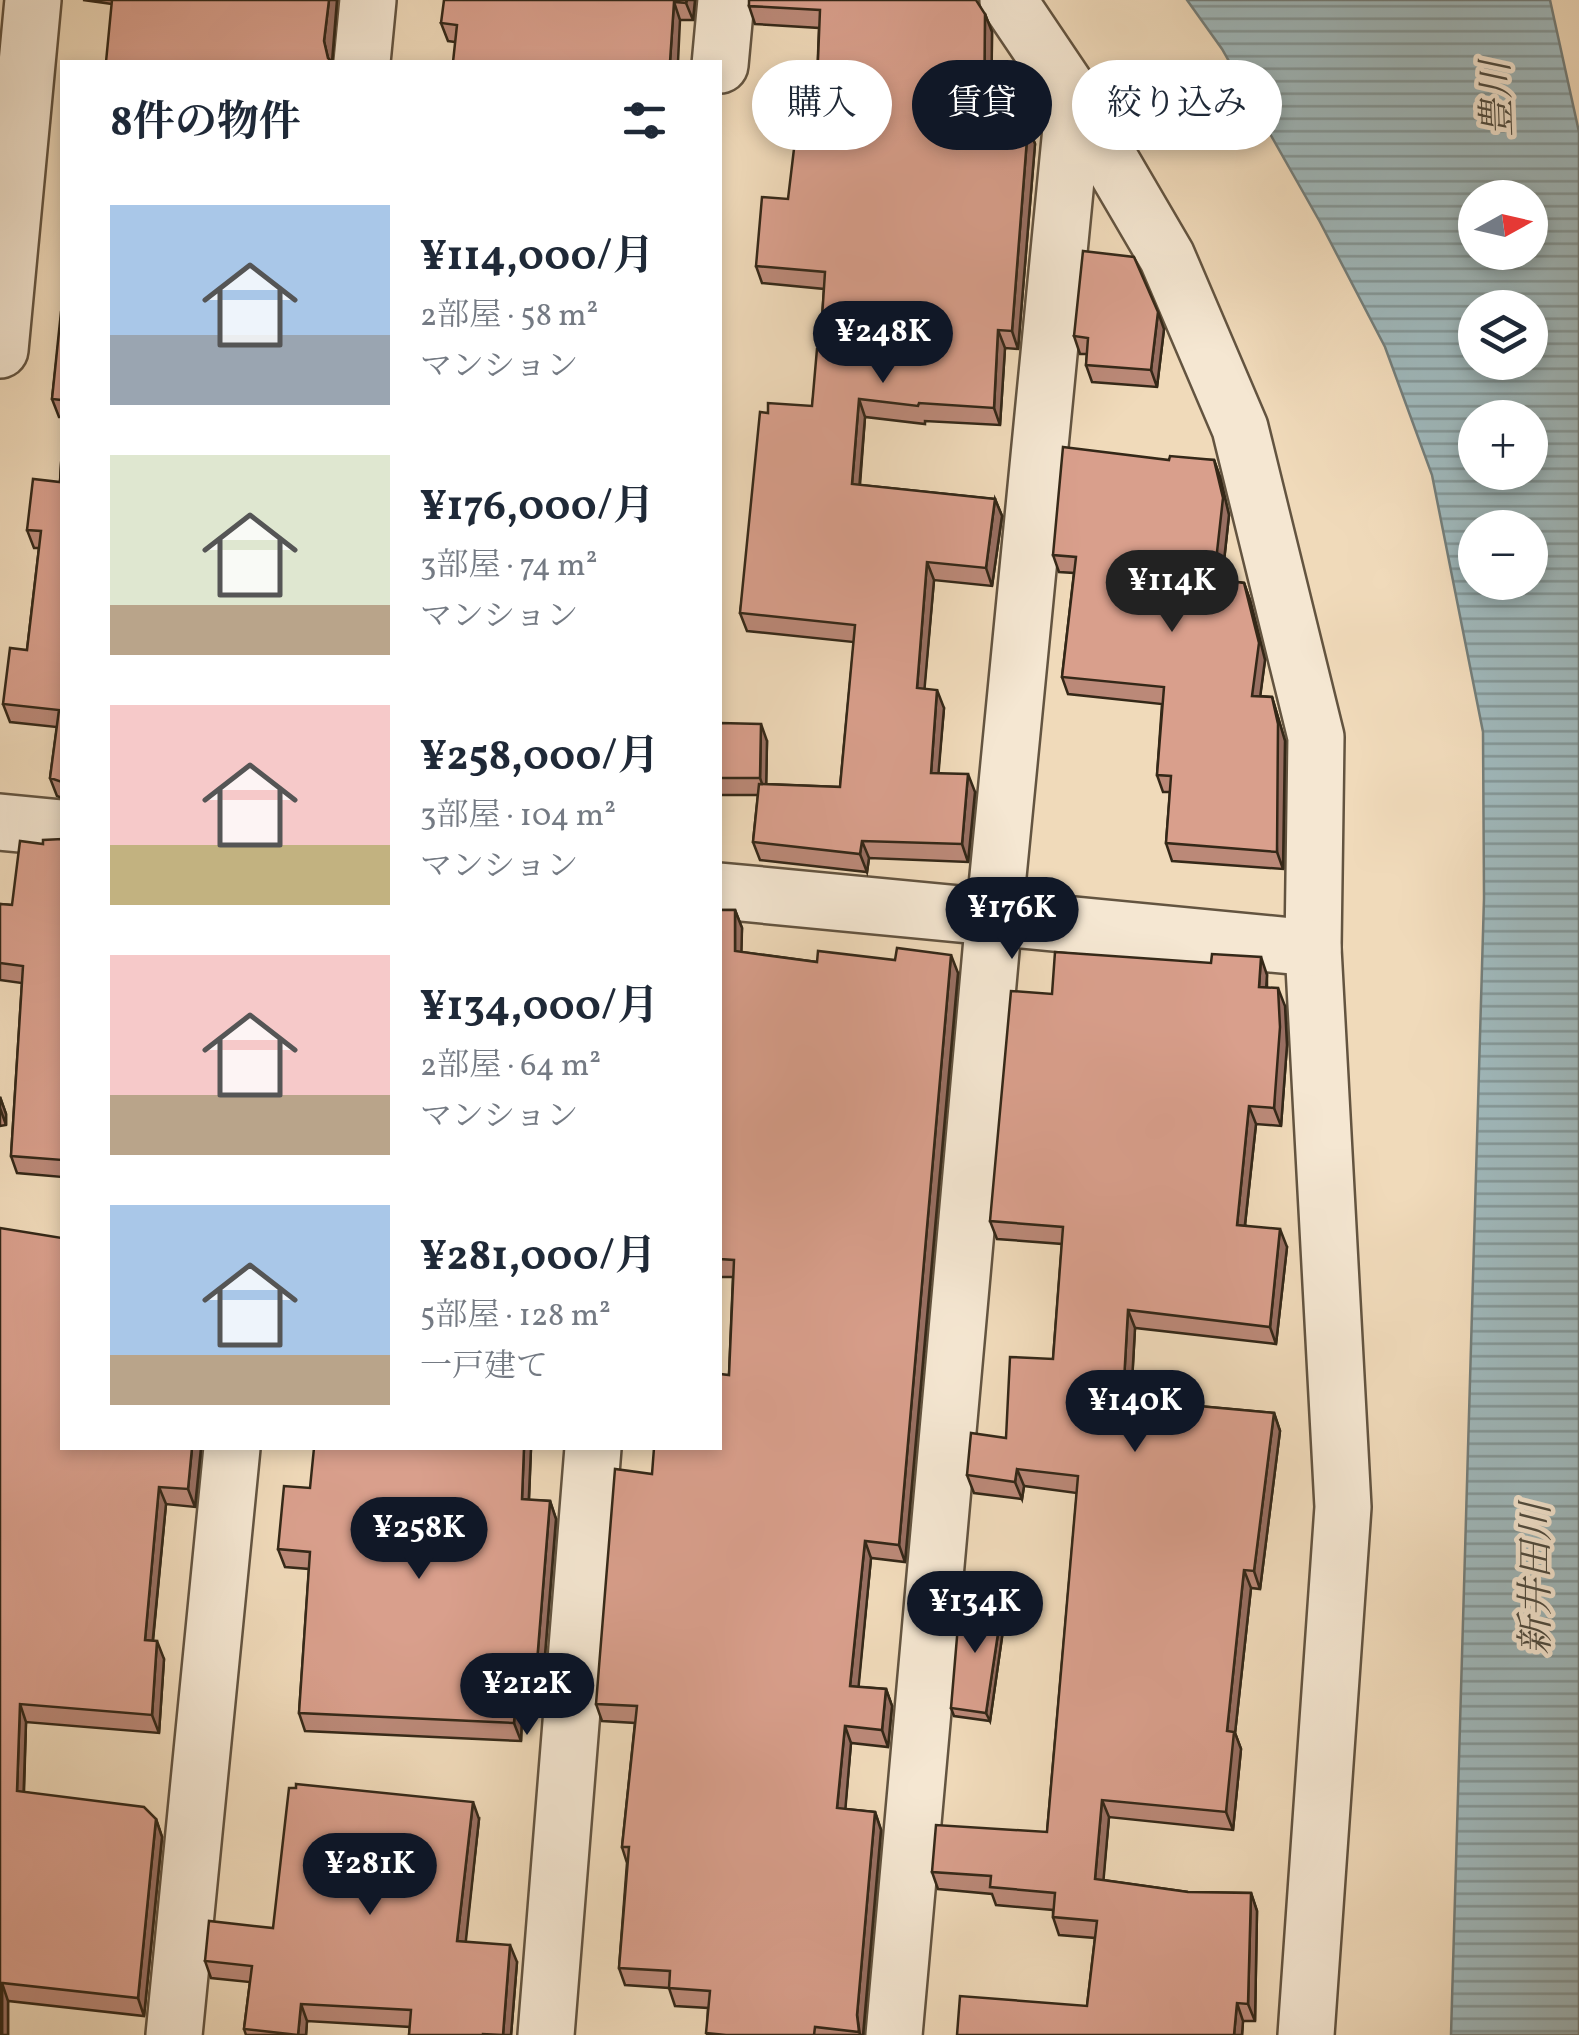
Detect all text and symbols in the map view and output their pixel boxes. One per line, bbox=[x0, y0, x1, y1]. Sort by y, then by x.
water label: 豊川 bbox=[1472, 56, 1527, 138]
chip: 購入 bbox=[752, 60, 892, 150]
chip: 賃貸 bbox=[912, 60, 1052, 150]
chip: 絞り込み bbox=[1072, 60, 1282, 150]
icon: filters bbox=[617, 93, 672, 148]
text: 8件の物件 bbox=[110, 95, 301, 154]
north arrow bbox=[1458, 180, 1548, 270]
map controls bbox=[1458, 180, 1548, 600]
text: ¥114,000/月 bbox=[420, 229, 654, 288]
icon: home bbox=[190, 245, 310, 365]
button: layers bbox=[1458, 290, 1548, 380]
text: 2部屋 · 58 m² bbox=[420, 295, 598, 339]
pin: ¥248K bbox=[813, 301, 953, 386]
text: ¥248K bbox=[835, 311, 931, 355]
text: マンション bbox=[420, 346, 579, 390]
button: + bbox=[1458, 400, 1548, 490]
text: ¥176,000/月 bbox=[420, 479, 655, 538]
icon: home bbox=[190, 495, 310, 615]
button: − bbox=[1458, 510, 1548, 600]
text: 3部屋 · 74 m² bbox=[420, 545, 597, 589]
pin: ¥114K bbox=[1102, 550, 1242, 635]
text: ¥114K bbox=[1128, 560, 1216, 604]
text: マンション bbox=[420, 596, 579, 640]
text: ¥258,000/月 bbox=[420, 729, 660, 788]
icon: home bbox=[190, 745, 310, 865]
text: 3部屋 · 104 m² bbox=[420, 795, 616, 839]
text: マンション bbox=[420, 846, 579, 890]
pin: ¥176K bbox=[942, 877, 1082, 962]
text: ¥176K bbox=[968, 887, 1056, 931]
text: ¥134,000/月 bbox=[420, 979, 659, 1038]
icon: home bbox=[190, 995, 310, 1115]
text: 2部屋 · 64 m² bbox=[420, 1045, 601, 1089]
text: マンション bbox=[420, 1096, 579, 1140]
text: ¥281,000/月 bbox=[420, 1229, 657, 1288]
icon: home bbox=[190, 1245, 310, 1365]
text: 5部屋 · 128 m² bbox=[420, 1295, 611, 1339]
text: 一戸建て bbox=[420, 1346, 548, 1390]
pin: ¥140K bbox=[1065, 1370, 1205, 1455]
text: ¥140K bbox=[1088, 1380, 1182, 1424]
pin: ¥258K bbox=[349, 1497, 489, 1582]
water label: 新井田川 bbox=[1512, 1499, 1565, 1655]
text: ¥258K bbox=[373, 1507, 465, 1551]
pin: ¥134K bbox=[905, 1571, 1045, 1656]
text: ¥134K bbox=[929, 1581, 1021, 1625]
pin: ¥212K bbox=[457, 1653, 597, 1738]
text: ¥212K bbox=[482, 1663, 572, 1707]
pin: ¥281K bbox=[300, 1833, 440, 1918]
text: ¥281K bbox=[325, 1843, 415, 1887]

